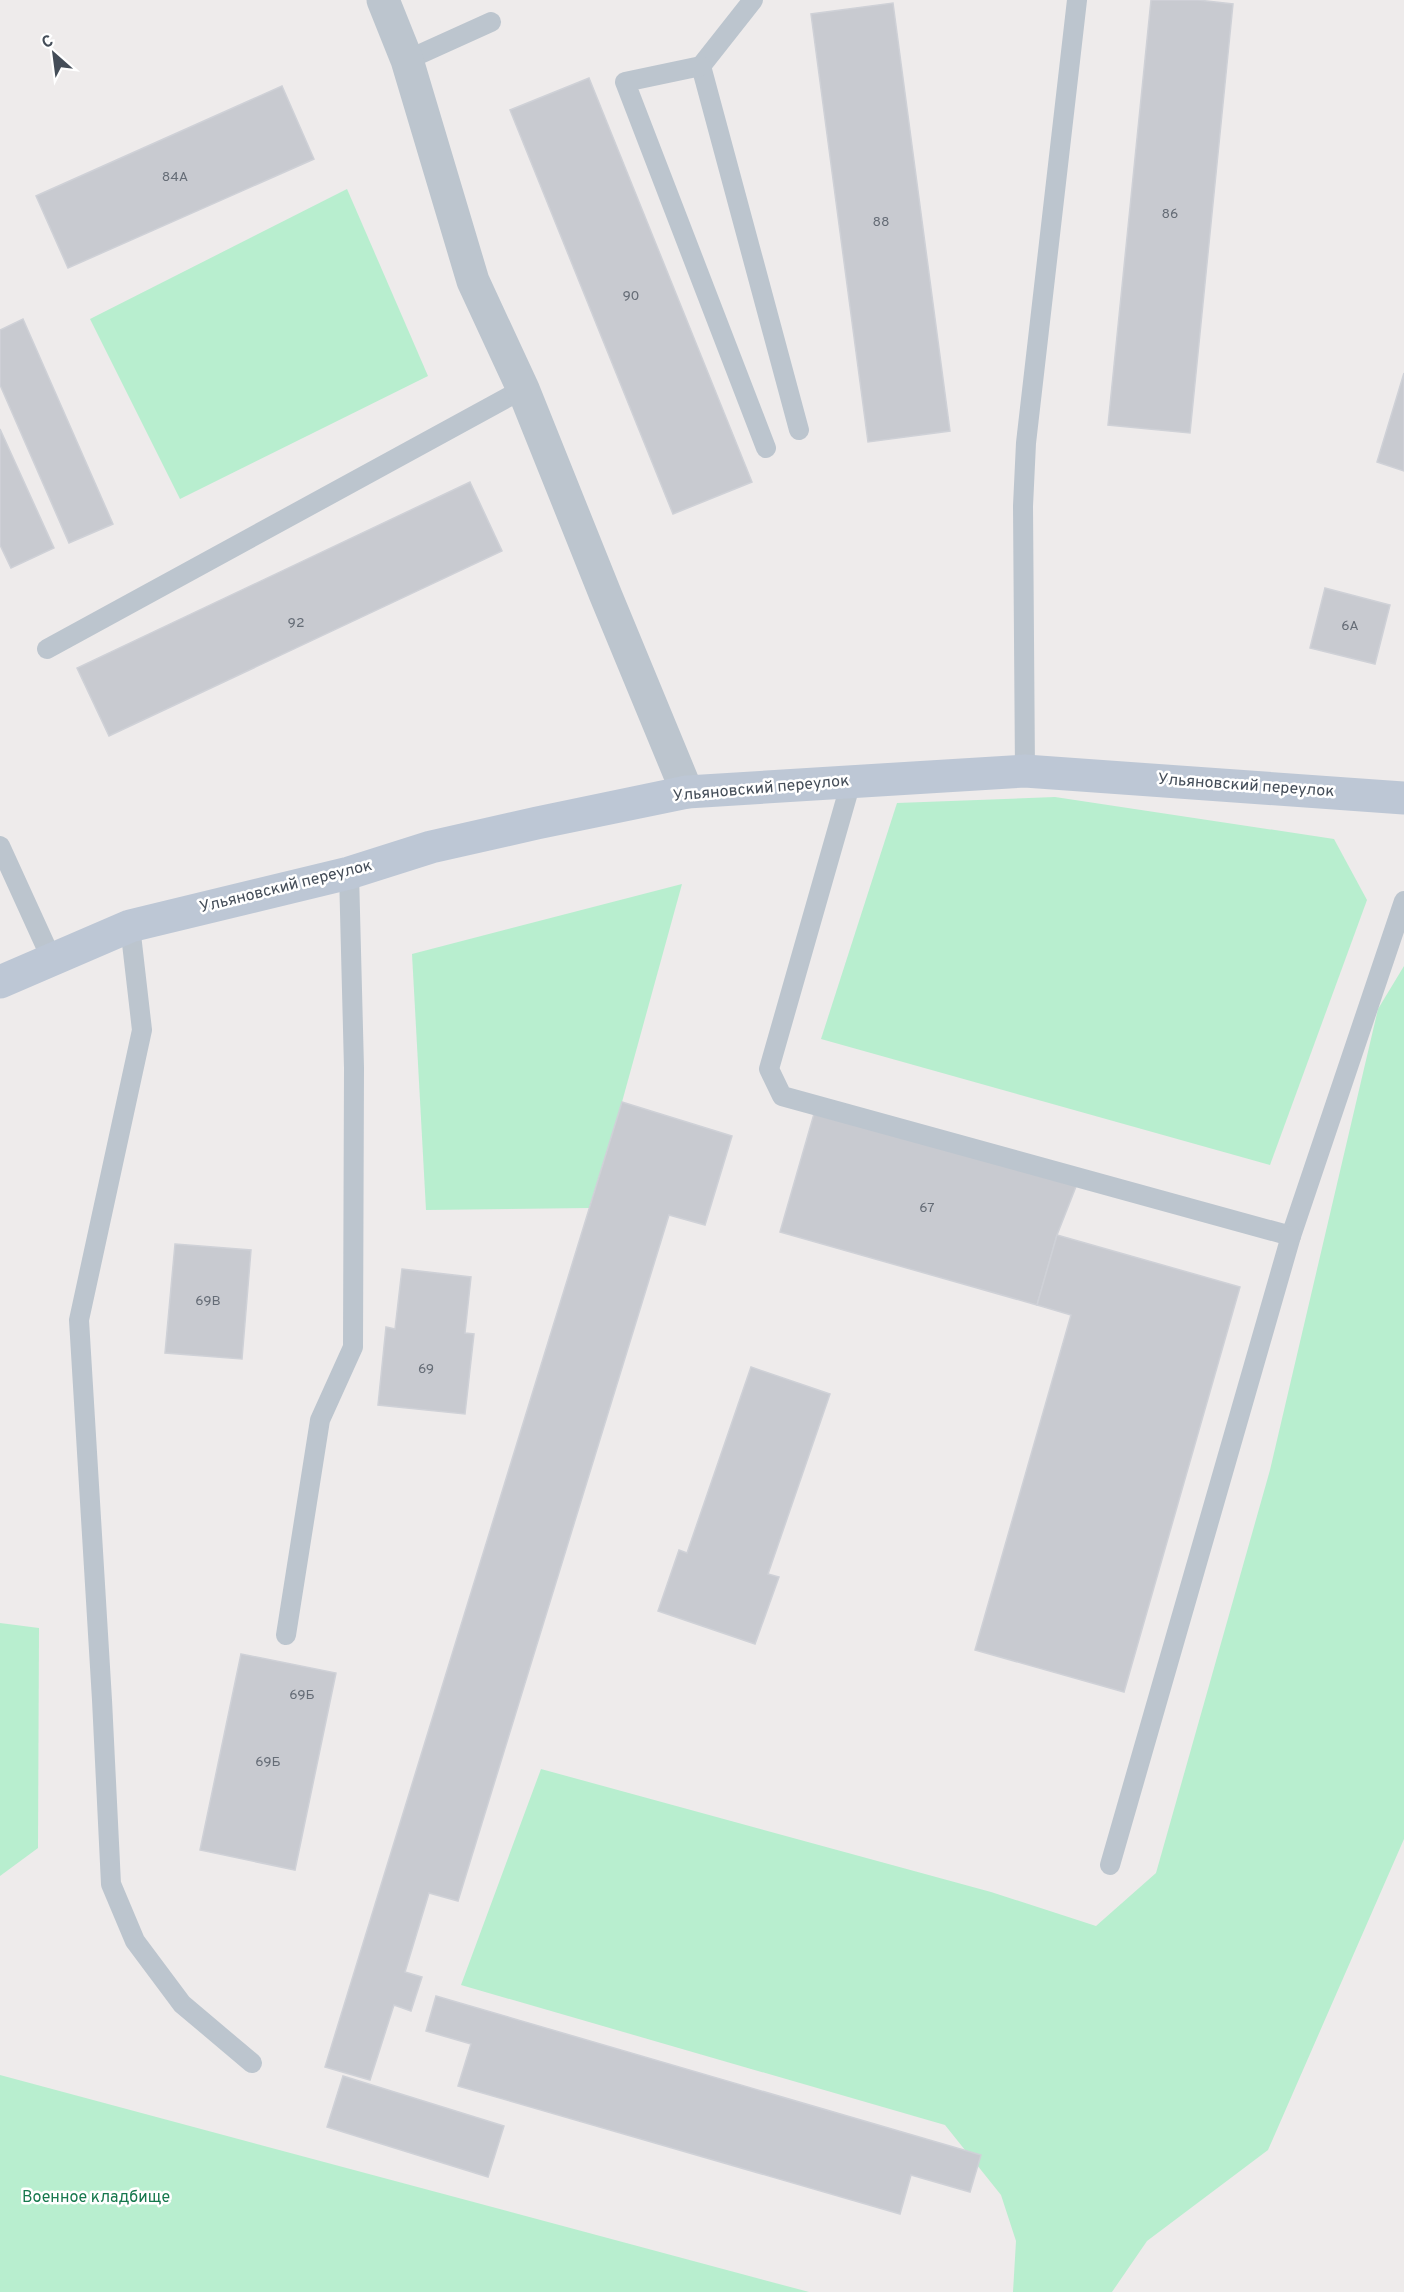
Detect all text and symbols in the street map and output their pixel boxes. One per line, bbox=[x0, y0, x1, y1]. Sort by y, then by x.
north arrow bbox=[24, 24, 84, 84]
text: С bbox=[39, 31, 57, 54]
house number: 84А bbox=[162, 169, 188, 186]
house number: 86 bbox=[1162, 206, 1178, 223]
house number: 88 bbox=[872, 214, 890, 231]
house number: 90 bbox=[622, 288, 640, 305]
house number: 92 bbox=[288, 615, 304, 632]
house number: 6А bbox=[1341, 618, 1359, 635]
street label: Ульяновский переулок bbox=[1157, 770, 1335, 802]
street label: Ульяновский переулок bbox=[672, 771, 850, 807]
street label: Ульяновский переулок bbox=[198, 856, 374, 918]
house number: 67 bbox=[919, 1200, 935, 1217]
house number: 69В bbox=[195, 1293, 221, 1310]
house number: 69 bbox=[418, 1361, 434, 1378]
house number: 69Б bbox=[289, 1687, 315, 1704]
house number: 69Б bbox=[255, 1754, 281, 1771]
park label: Военное кладбище bbox=[22, 2188, 170, 2208]

